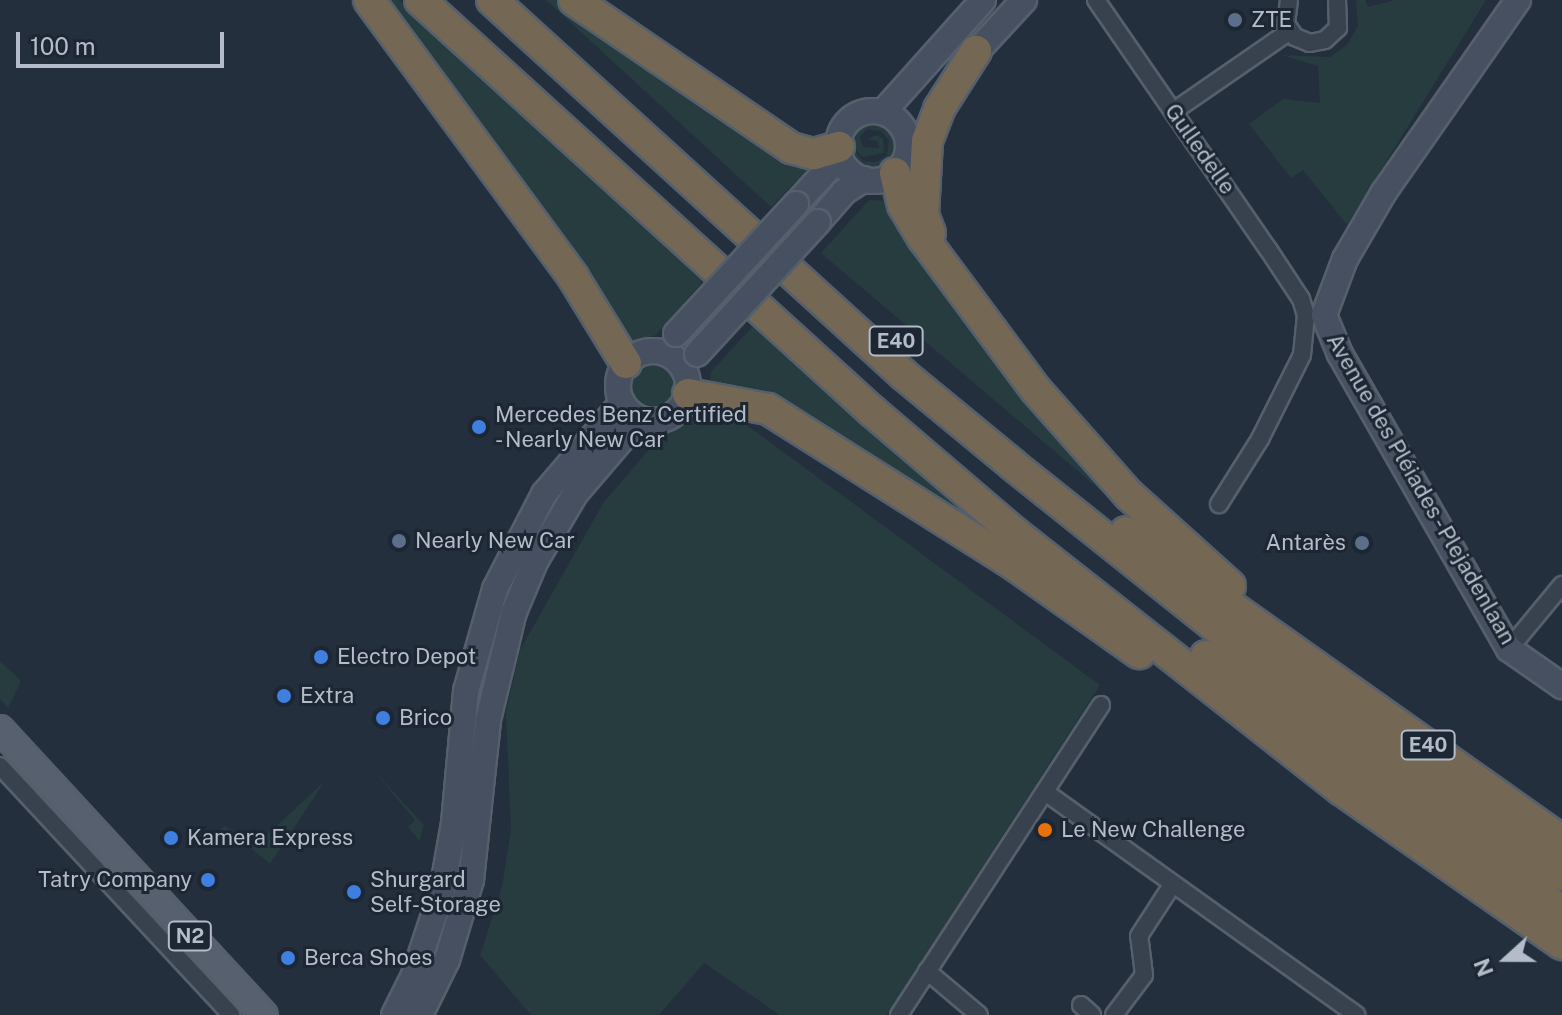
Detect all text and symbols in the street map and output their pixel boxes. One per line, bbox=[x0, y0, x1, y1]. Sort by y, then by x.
place label: ZTE bbox=[1251, 7, 1292, 33]
marker: ZTE bbox=[1226, 11, 1244, 29]
scale bar bbox=[20, 16, 228, 66]
text: 100 m bbox=[30, 32, 96, 60]
street label: Gulledelle bbox=[1159, 99, 1241, 199]
road number: E40 bbox=[868, 325, 924, 357]
street label: Avenue des Pléiades - Plejadenlaan bbox=[1319, 326, 1523, 652]
place label: Mercedes Benz Certified - Nearly New Car bbox=[495, 401, 747, 452]
marker: Mercedes Benz Certified - Nearly New Car bbox=[470, 418, 488, 436]
place label: Nearly New Car bbox=[415, 528, 575, 554]
place label: Antarès bbox=[1266, 530, 1346, 556]
marker: Nearly New Car bbox=[390, 532, 408, 550]
marker: Antarès bbox=[1353, 534, 1371, 552]
place label: Electro Depot bbox=[337, 644, 476, 670]
marker: Electro Depot bbox=[312, 648, 330, 666]
place label: Extra bbox=[300, 683, 354, 709]
marker: Extra bbox=[275, 687, 293, 705]
place label: Brico bbox=[399, 705, 452, 731]
marker: Brico bbox=[374, 709, 392, 727]
road number: E40 bbox=[1400, 729, 1456, 761]
place label: Le New Challenge bbox=[1061, 817, 1246, 843]
marker: Le New Challenge bbox=[1036, 821, 1054, 839]
place label: Kamera Express bbox=[187, 825, 353, 851]
marker: Kamera Express bbox=[162, 829, 180, 847]
place label: Shurgard Self-Storage bbox=[370, 866, 501, 918]
place label: Tatry Company bbox=[38, 867, 192, 893]
marker: Tatry Company bbox=[199, 871, 217, 889]
marker: Shurgard Self-Storage bbox=[345, 883, 363, 901]
north arrow bbox=[1466, 919, 1546, 999]
road number: N2 bbox=[166, 920, 214, 952]
place label: Berca Shoes bbox=[304, 945, 432, 971]
marker: Berca Shoes bbox=[279, 949, 297, 967]
text: N bbox=[1468, 955, 1499, 980]

